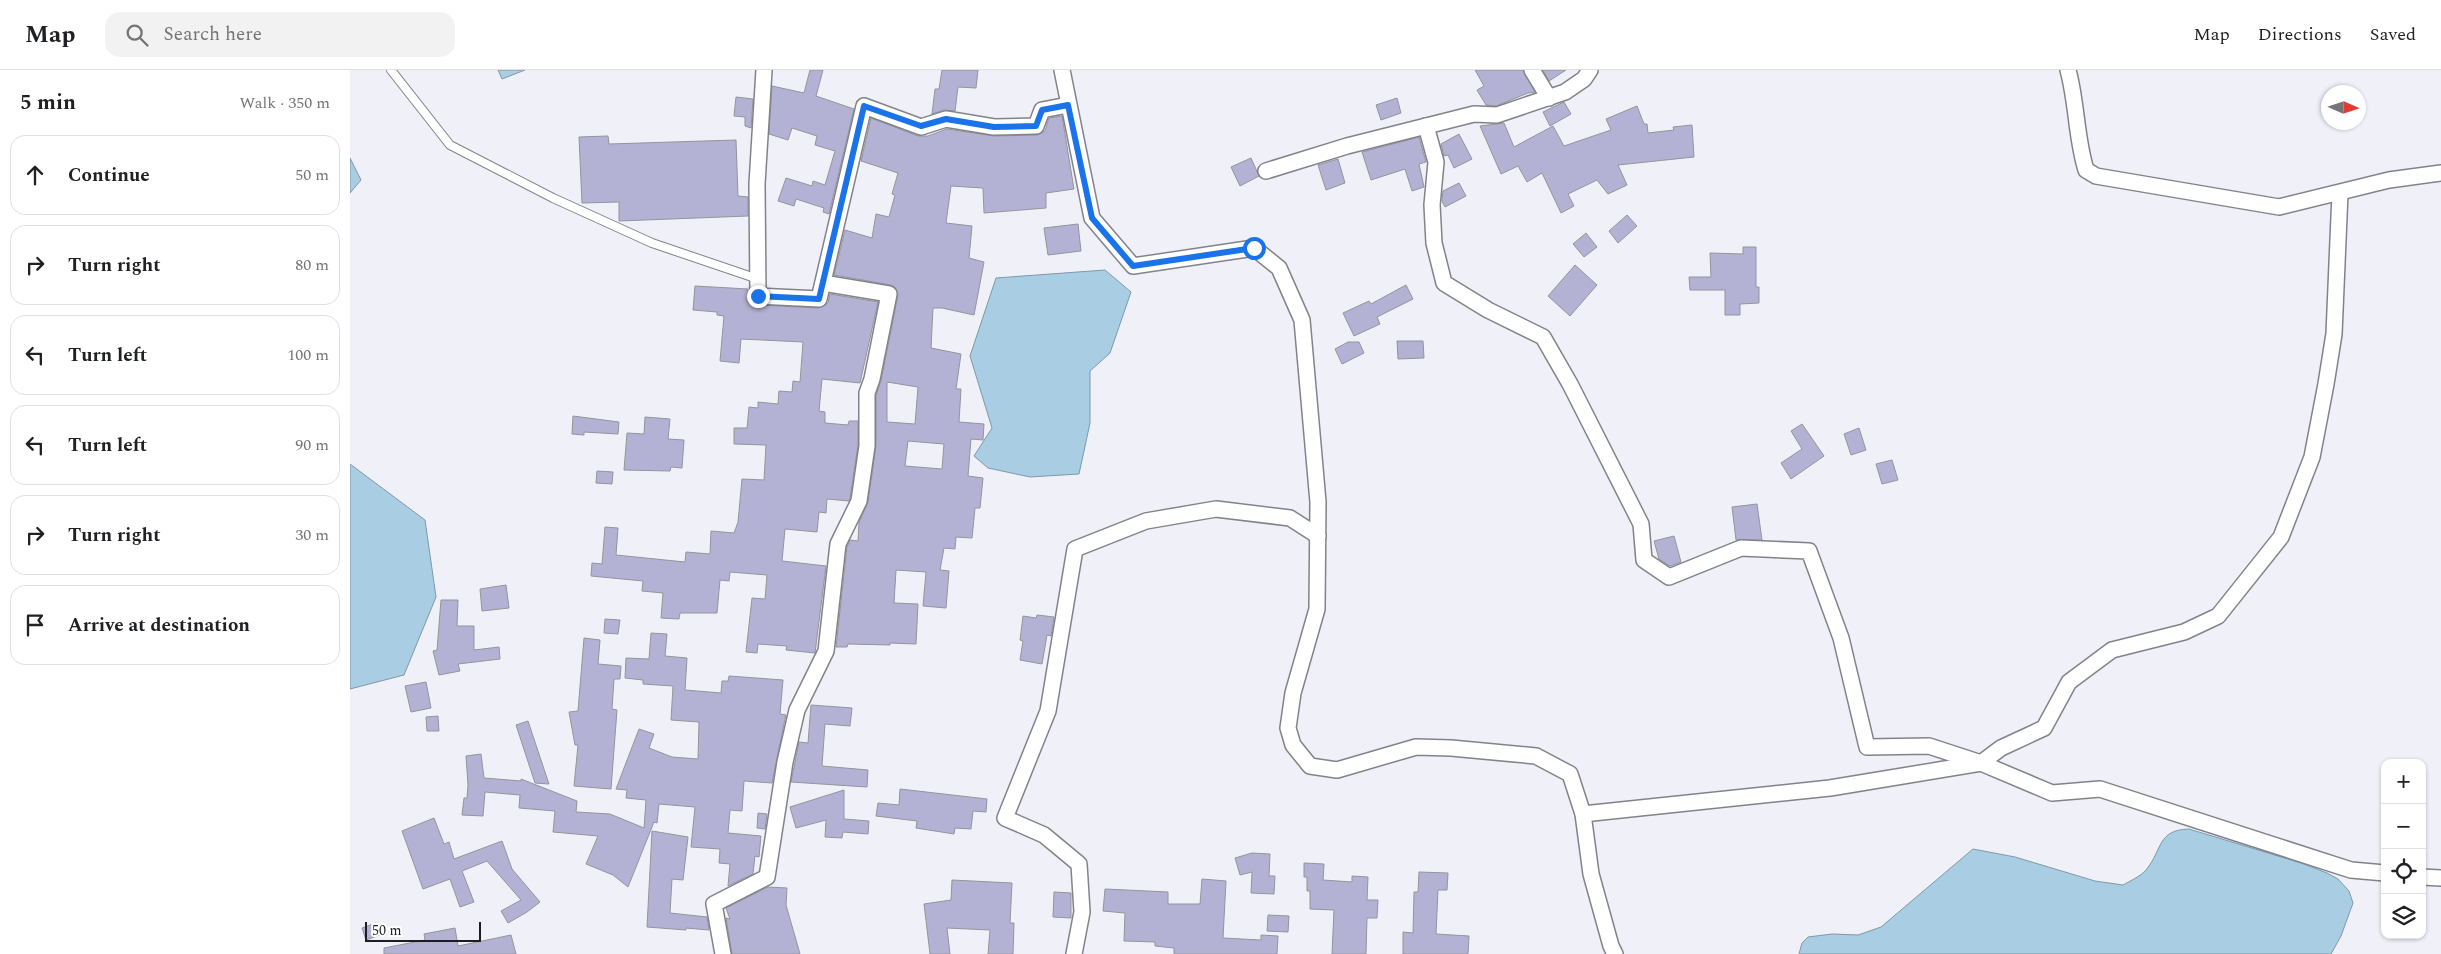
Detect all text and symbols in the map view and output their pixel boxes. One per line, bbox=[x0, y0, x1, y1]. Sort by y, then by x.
search box bbox=[105, 12, 455, 57]
text: Map bbox=[25, 17, 75, 53]
text: Search here bbox=[163, 20, 262, 49]
icon: search bbox=[123, 21, 151, 49]
text: Map bbox=[2194, 21, 2230, 48]
text: Directions bbox=[2258, 21, 2342, 48]
text: Saved bbox=[2370, 21, 2416, 48]
north arrow bbox=[2321, 85, 2366, 130]
text: 5 min bbox=[20, 87, 76, 119]
text: Walk · 350 m bbox=[239, 91, 330, 115]
icon: ahead bbox=[21, 161, 49, 189]
text: Continue bbox=[68, 161, 150, 190]
text: 50 m bbox=[295, 163, 329, 187]
route start bbox=[1243, 237, 1266, 260]
icon: right bbox=[21, 251, 49, 279]
text: Turn right bbox=[68, 251, 161, 280]
text: 80 m bbox=[295, 253, 329, 277]
route end bbox=[747, 285, 770, 308]
icon: left bbox=[21, 341, 49, 369]
text: Turn left bbox=[68, 341, 147, 370]
text: 100 m bbox=[287, 343, 329, 367]
icon: left bbox=[21, 431, 49, 459]
text: Turn left bbox=[68, 431, 147, 460]
text: 90 m bbox=[295, 433, 329, 457]
icon: right bbox=[21, 521, 49, 549]
text: Turn right bbox=[68, 521, 161, 550]
text: 30 m bbox=[295, 523, 329, 547]
icon: arrive bbox=[21, 611, 49, 639]
text: Arrive at destination bbox=[68, 611, 250, 640]
map controls bbox=[2381, 759, 2426, 939]
button: + bbox=[2381, 759, 2426, 804]
button: − bbox=[2381, 804, 2426, 849]
button: locate bbox=[2381, 849, 2426, 894]
button: layers bbox=[2381, 894, 2426, 939]
scale bar bbox=[365, 919, 481, 942]
text: 50 m bbox=[372, 920, 402, 941]

